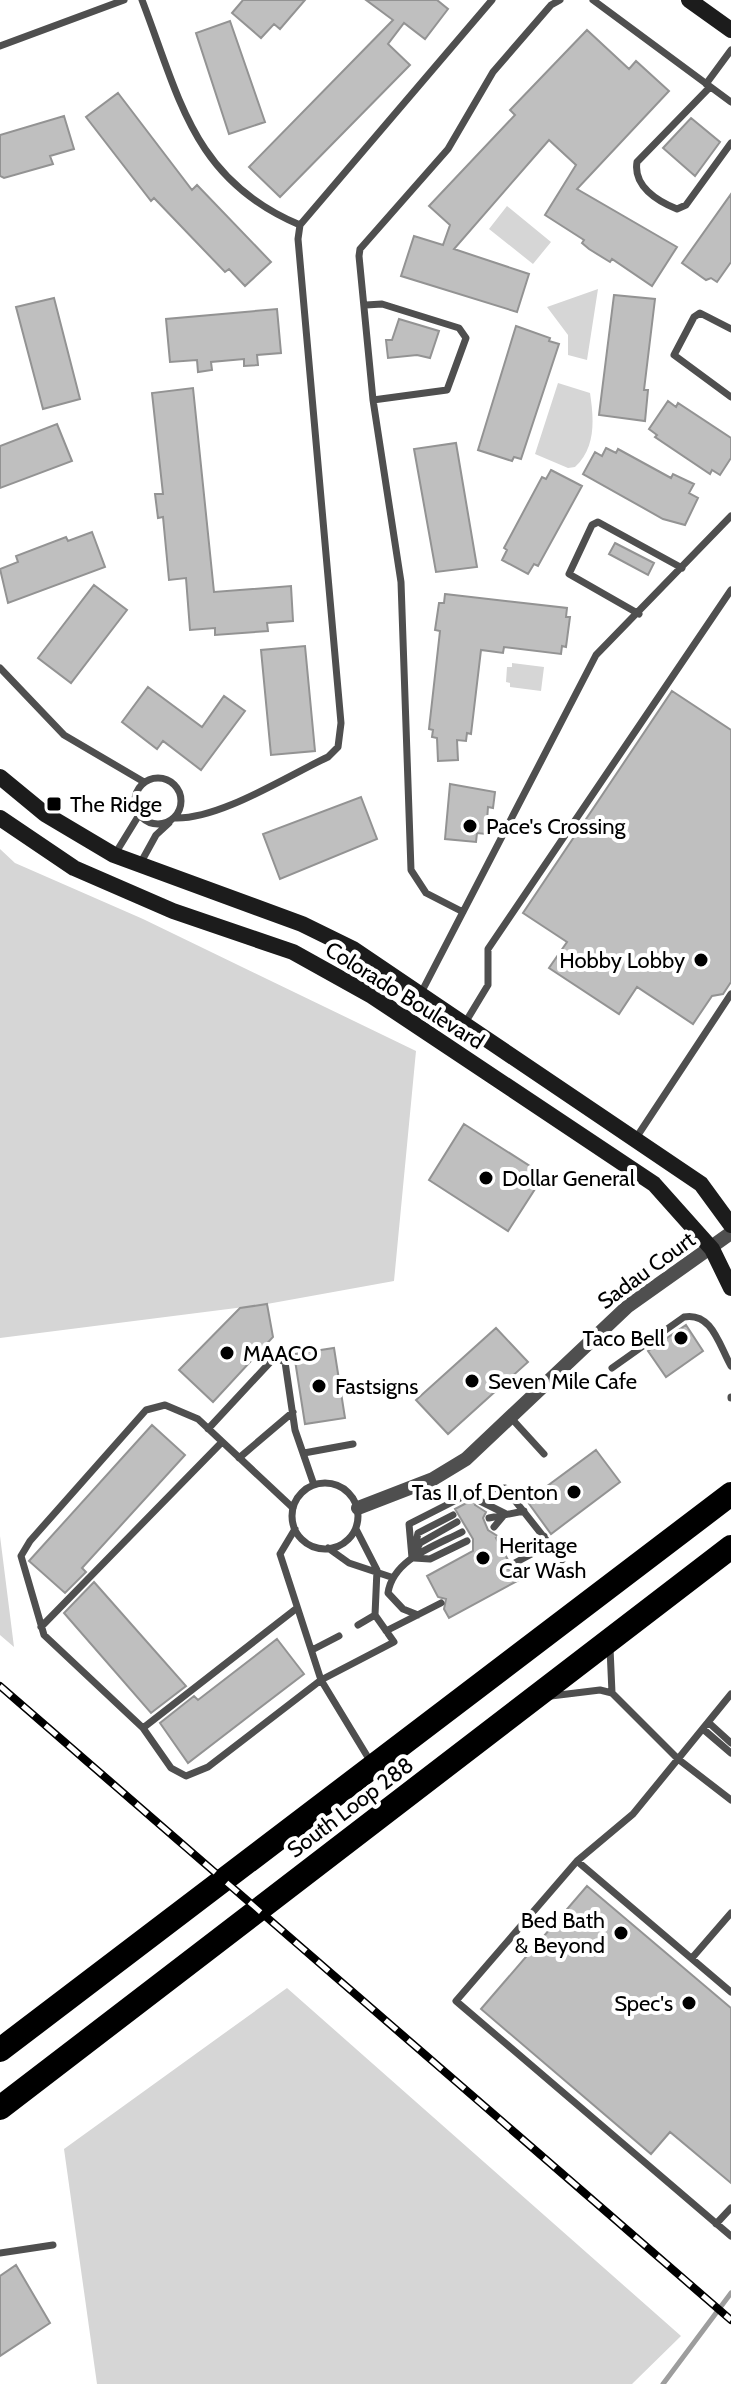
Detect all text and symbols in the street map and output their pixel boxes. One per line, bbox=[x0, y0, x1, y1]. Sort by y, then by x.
place label: The Ridge bbox=[70, 791, 162, 818]
marker: The Ridge bbox=[45, 795, 63, 813]
place label: Pace's Crossing bbox=[486, 813, 627, 840]
marker: Pace's Crossing bbox=[461, 817, 479, 835]
street label: Colorado Boulevard bbox=[320, 936, 489, 1055]
place label: Hobby Lobby bbox=[559, 947, 685, 974]
marker: Hobby Lobby bbox=[692, 951, 710, 969]
place label: Dollar General bbox=[502, 1165, 636, 1192]
marker: Dollar General bbox=[477, 1169, 495, 1187]
street label: Sadau Court bbox=[592, 1226, 701, 1315]
place label: Taco Bell bbox=[582, 1325, 666, 1352]
marker: Taco Bell bbox=[672, 1329, 690, 1347]
place label: MAACO bbox=[243, 1340, 318, 1367]
marker: MAACO bbox=[218, 1344, 236, 1362]
place label: Seven Mile Cafe bbox=[488, 1368, 637, 1395]
marker: Seven Mile Cafe bbox=[463, 1372, 481, 1390]
place label: Fastsigns bbox=[335, 1373, 418, 1400]
marker: Fastsigns bbox=[310, 1377, 328, 1395]
place label: Tas II of Denton bbox=[412, 1479, 558, 1506]
marker: Tas II of Denton bbox=[565, 1483, 583, 1501]
place label: Heritage Car Wash bbox=[499, 1532, 587, 1584]
marker: Heritage Car Wash bbox=[474, 1549, 492, 1567]
street label: South Loop 288 bbox=[282, 1751, 419, 1864]
place label: Bed Bath & Beyond bbox=[515, 1907, 605, 1959]
marker: Bed Bath & Beyond bbox=[612, 1924, 630, 1942]
place label: Spec's bbox=[614, 1990, 673, 2017]
marker: Spec's bbox=[680, 1994, 698, 2012]

